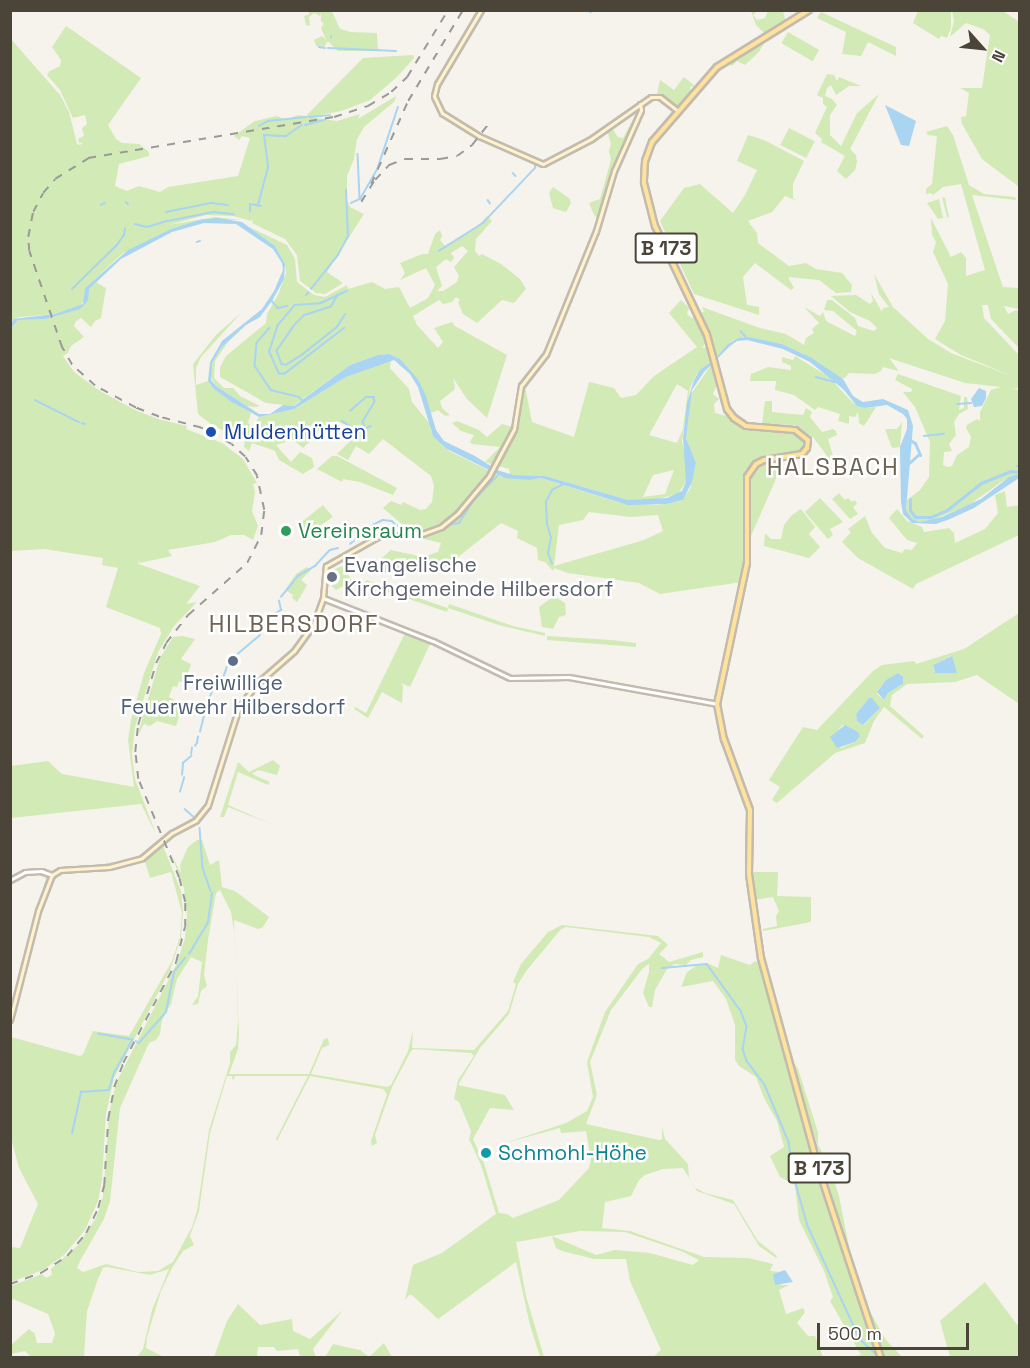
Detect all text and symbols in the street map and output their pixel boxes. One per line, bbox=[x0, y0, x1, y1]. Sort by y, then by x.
north arrow bbox=[952, 18, 1012, 78]
text: N bbox=[987, 47, 1010, 66]
road number: B 173 bbox=[634, 231, 698, 265]
place label: Muldenhütten bbox=[224, 419, 366, 445]
marker: Muldenhütten bbox=[202, 423, 220, 441]
district label: HALSBACH bbox=[767, 453, 899, 481]
place label: Vereinsraum bbox=[298, 518, 422, 544]
marker: Vereinsraum bbox=[279, 524, 293, 538]
place label: Evangelische Kirchgemeinde Hilbersdorf bbox=[344, 552, 613, 602]
marker: Evangelische Kirchgemeinde Hilbersdorf bbox=[325, 570, 339, 584]
district label: HILBERSDORF bbox=[209, 610, 379, 638]
marker: Freiwillige Feuerwehr Hilbersdorf bbox=[226, 654, 240, 668]
place label: Freiwillige Feuerwehr Hilbersdorf bbox=[121, 670, 345, 720]
place label: Schmohl-Höhe bbox=[498, 1140, 647, 1166]
marker: Schmohl-Höhe bbox=[479, 1146, 493, 1160]
road number: B 173 bbox=[788, 1151, 850, 1185]
scale bar bbox=[820, 1311, 972, 1349]
text: 500 m bbox=[828, 1322, 882, 1345]

